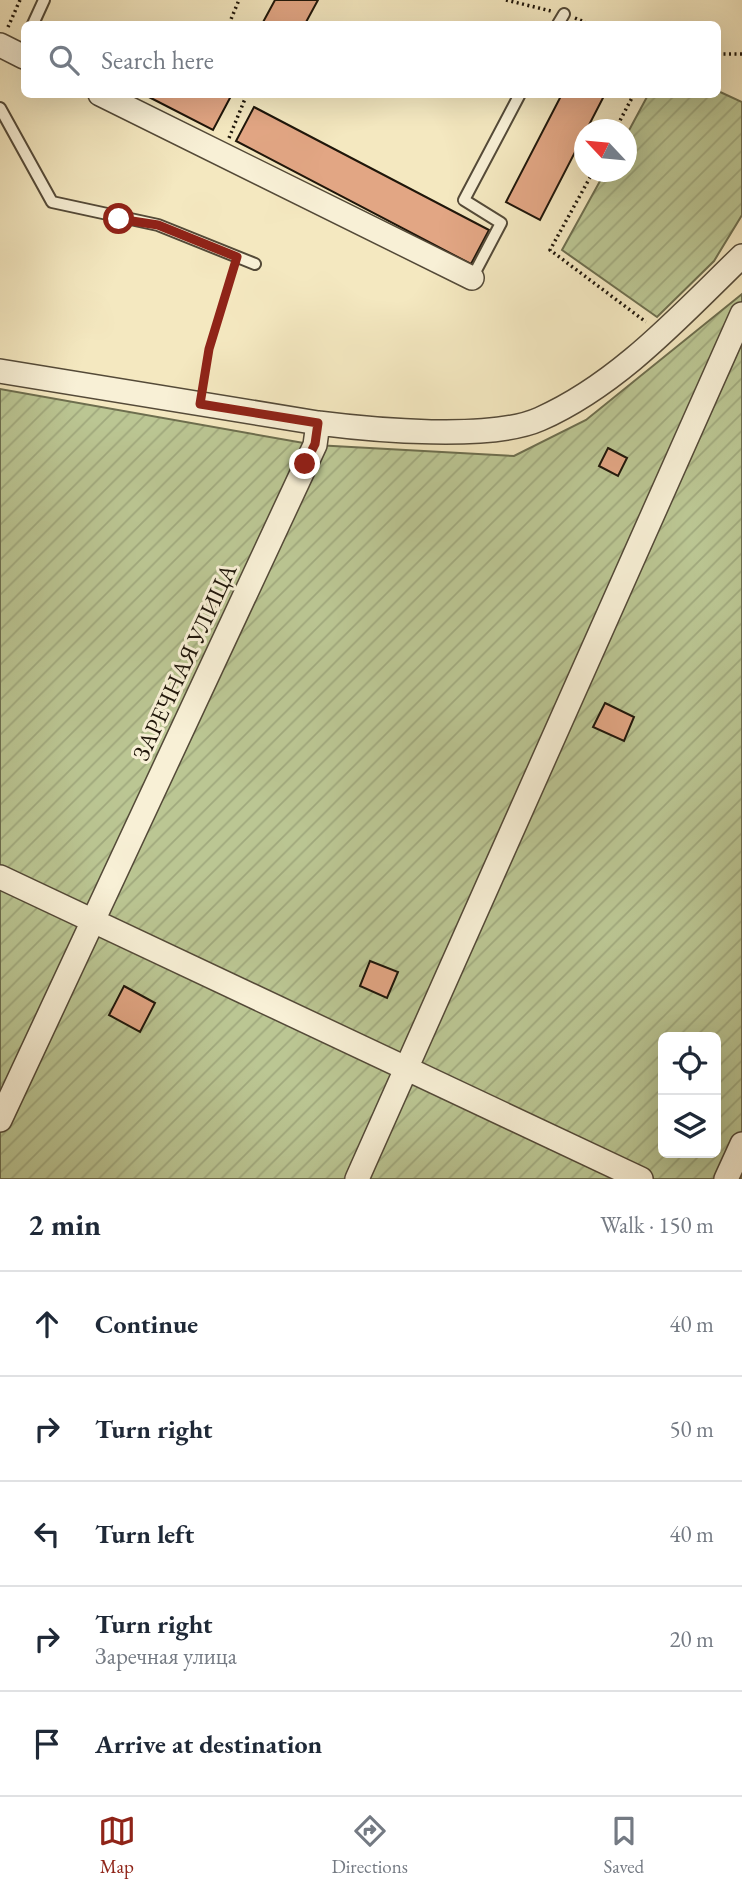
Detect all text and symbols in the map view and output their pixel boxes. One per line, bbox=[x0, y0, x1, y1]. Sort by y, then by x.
search box bbox=[21, 21, 721, 98]
icon: search bbox=[45, 41, 83, 79]
text: Search here bbox=[101, 43, 214, 77]
north arrow bbox=[574, 119, 637, 182]
route start bbox=[103, 203, 134, 234]
route end bbox=[289, 448, 320, 479]
street label: ЗАРЕЧНАЯ УЛИЦА bbox=[125, 558, 243, 766]
map controls bbox=[658, 1032, 721, 1158]
button: locate bbox=[658, 1032, 721, 1095]
button: layers bbox=[658, 1095, 721, 1158]
text: 2 min bbox=[28, 1205, 101, 1244]
text: Walk · 150 m bbox=[600, 1210, 714, 1240]
icon: ahead bbox=[28, 1305, 66, 1343]
text: Continue bbox=[95, 1307, 198, 1341]
text: 40 m bbox=[669, 1309, 714, 1339]
icon: right bbox=[28, 1410, 66, 1448]
text: Turn right bbox=[95, 1412, 213, 1446]
text: 50 m bbox=[669, 1414, 714, 1444]
icon: left bbox=[28, 1515, 66, 1553]
text: Turn left bbox=[95, 1517, 194, 1551]
text: 40 m bbox=[669, 1519, 714, 1549]
text: Turn right bbox=[95, 1607, 213, 1641]
icon: right bbox=[28, 1620, 66, 1658]
text: 20 m bbox=[669, 1624, 714, 1654]
text: Заречная улица bbox=[95, 1641, 237, 1671]
icon: arrive bbox=[28, 1725, 66, 1763]
text: Arrive at destination bbox=[95, 1727, 322, 1761]
tab: Map bbox=[98, 1812, 136, 1879]
tab: Directions bbox=[331, 1812, 408, 1879]
tab: Saved bbox=[603, 1812, 644, 1879]

